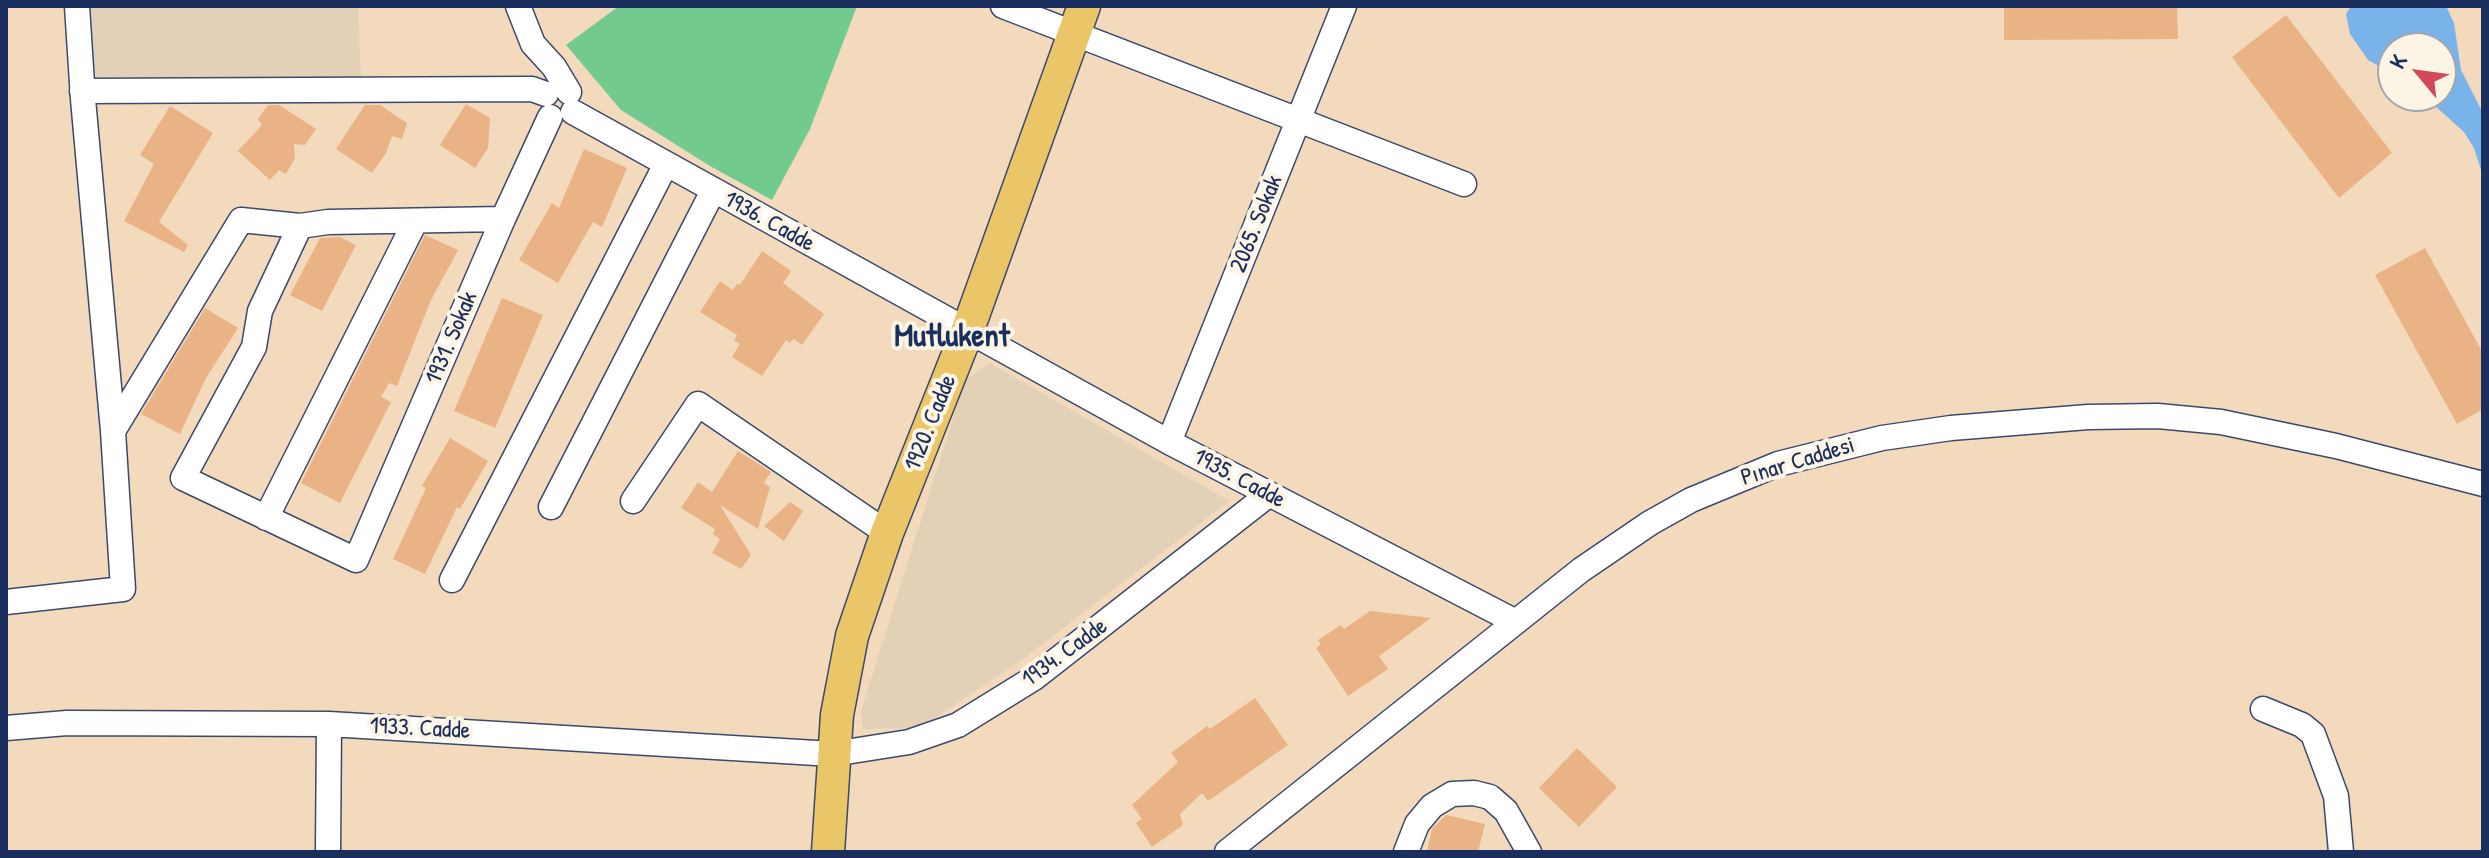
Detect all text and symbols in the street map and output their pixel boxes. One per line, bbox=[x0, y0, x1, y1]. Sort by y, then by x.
north arrow bbox=[2377, 32, 2457, 112]
text: K bbox=[2382, 49, 2414, 74]
street label: 2065. Sokak bbox=[1224, 171, 1290, 277]
street label: 1936. Cadde bbox=[719, 185, 819, 259]
street label: 1931. Sokak bbox=[420, 287, 484, 389]
district label: Mutlukent bbox=[894, 318, 1010, 356]
street label: 1920. Cadde bbox=[899, 371, 963, 475]
street label: Pınar Caddesi bbox=[1738, 431, 1858, 493]
street label: 1935. Cadde bbox=[1188, 443, 1290, 515]
street label: 1934. Cadde bbox=[1017, 612, 1113, 694]
street label: 1933. Cadde bbox=[369, 712, 471, 746]

